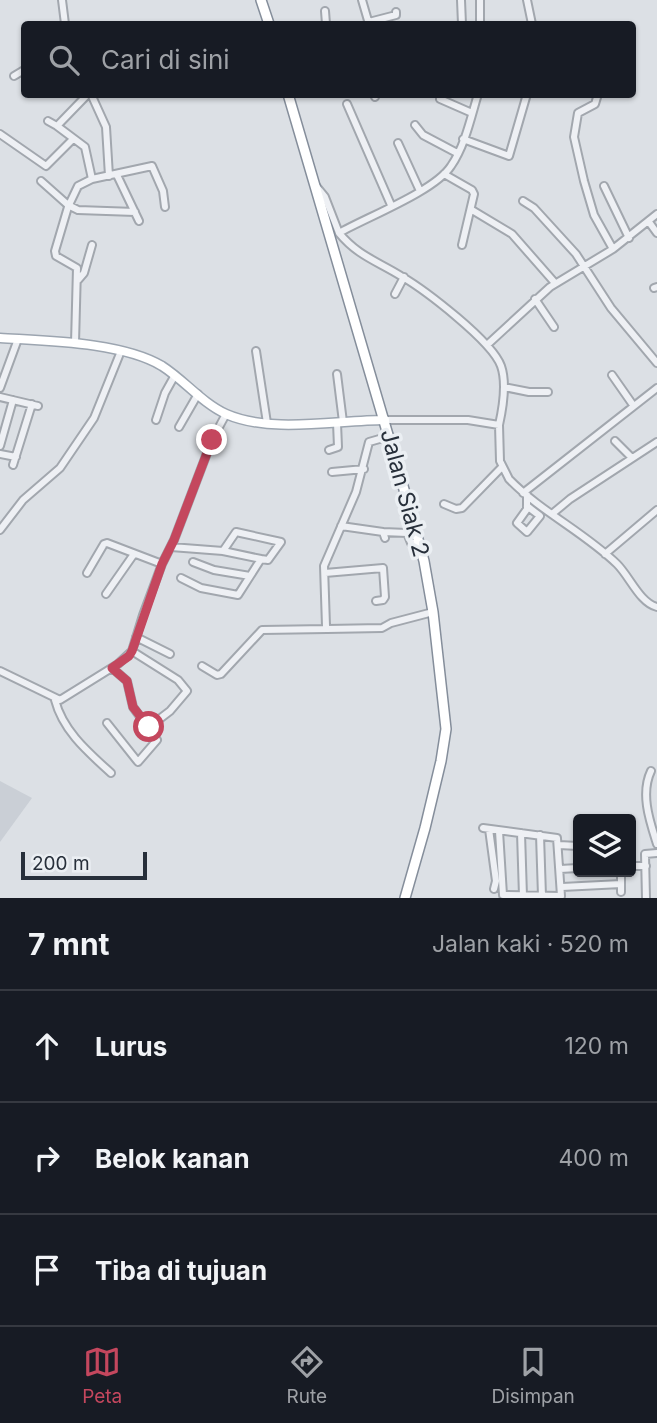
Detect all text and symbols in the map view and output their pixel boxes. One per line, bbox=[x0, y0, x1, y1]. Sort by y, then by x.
search box bbox=[21, 21, 636, 98]
icon: search bbox=[45, 41, 83, 79]
text: Cari di sini bbox=[101, 44, 230, 75]
route end bbox=[196, 424, 227, 455]
street label: Jalan Siak 2 bbox=[375, 426, 435, 560]
route start bbox=[133, 711, 164, 742]
map controls bbox=[573, 814, 636, 877]
button: layers bbox=[573, 814, 636, 877]
scale bar bbox=[21, 849, 147, 881]
text: 200 m bbox=[32, 852, 90, 875]
text: 7 mnt bbox=[28, 926, 110, 962]
text: Jalan kaki · 520 m bbox=[432, 930, 629, 958]
icon: ahead bbox=[28, 1027, 66, 1065]
text: Lurus bbox=[95, 1031, 167, 1062]
text: 120 m bbox=[564, 1032, 629, 1060]
icon: right bbox=[28, 1139, 66, 1177]
text: Belok kanan bbox=[95, 1143, 250, 1174]
text: 400 m bbox=[559, 1144, 629, 1172]
icon: arrive bbox=[28, 1251, 66, 1289]
text: Tiba di tujuan bbox=[95, 1255, 267, 1286]
tab: Peta bbox=[82, 1343, 122, 1408]
tab: Rute bbox=[287, 1343, 327, 1408]
tab: Disimpan bbox=[491, 1343, 575, 1408]

